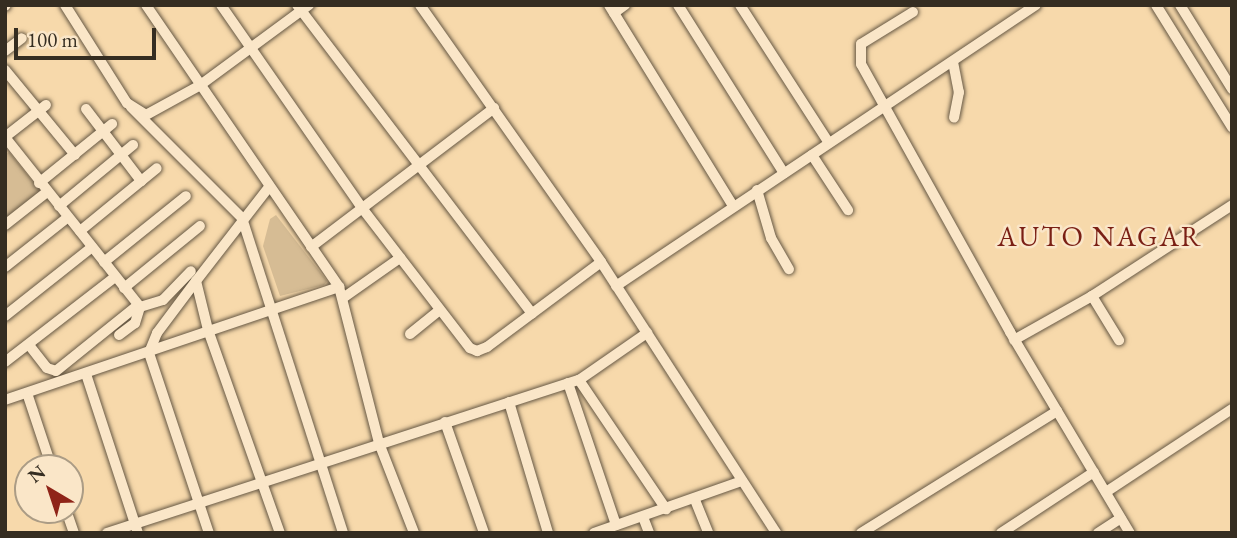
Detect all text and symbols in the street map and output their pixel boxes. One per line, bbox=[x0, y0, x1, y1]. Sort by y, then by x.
scale bar bbox=[18, 14, 159, 58]
text: 100 m bbox=[27, 26, 78, 53]
district label: AUTO NAGAR bbox=[998, 219, 1202, 253]
north arrow bbox=[14, 454, 84, 524]
text: N bbox=[23, 459, 51, 488]

